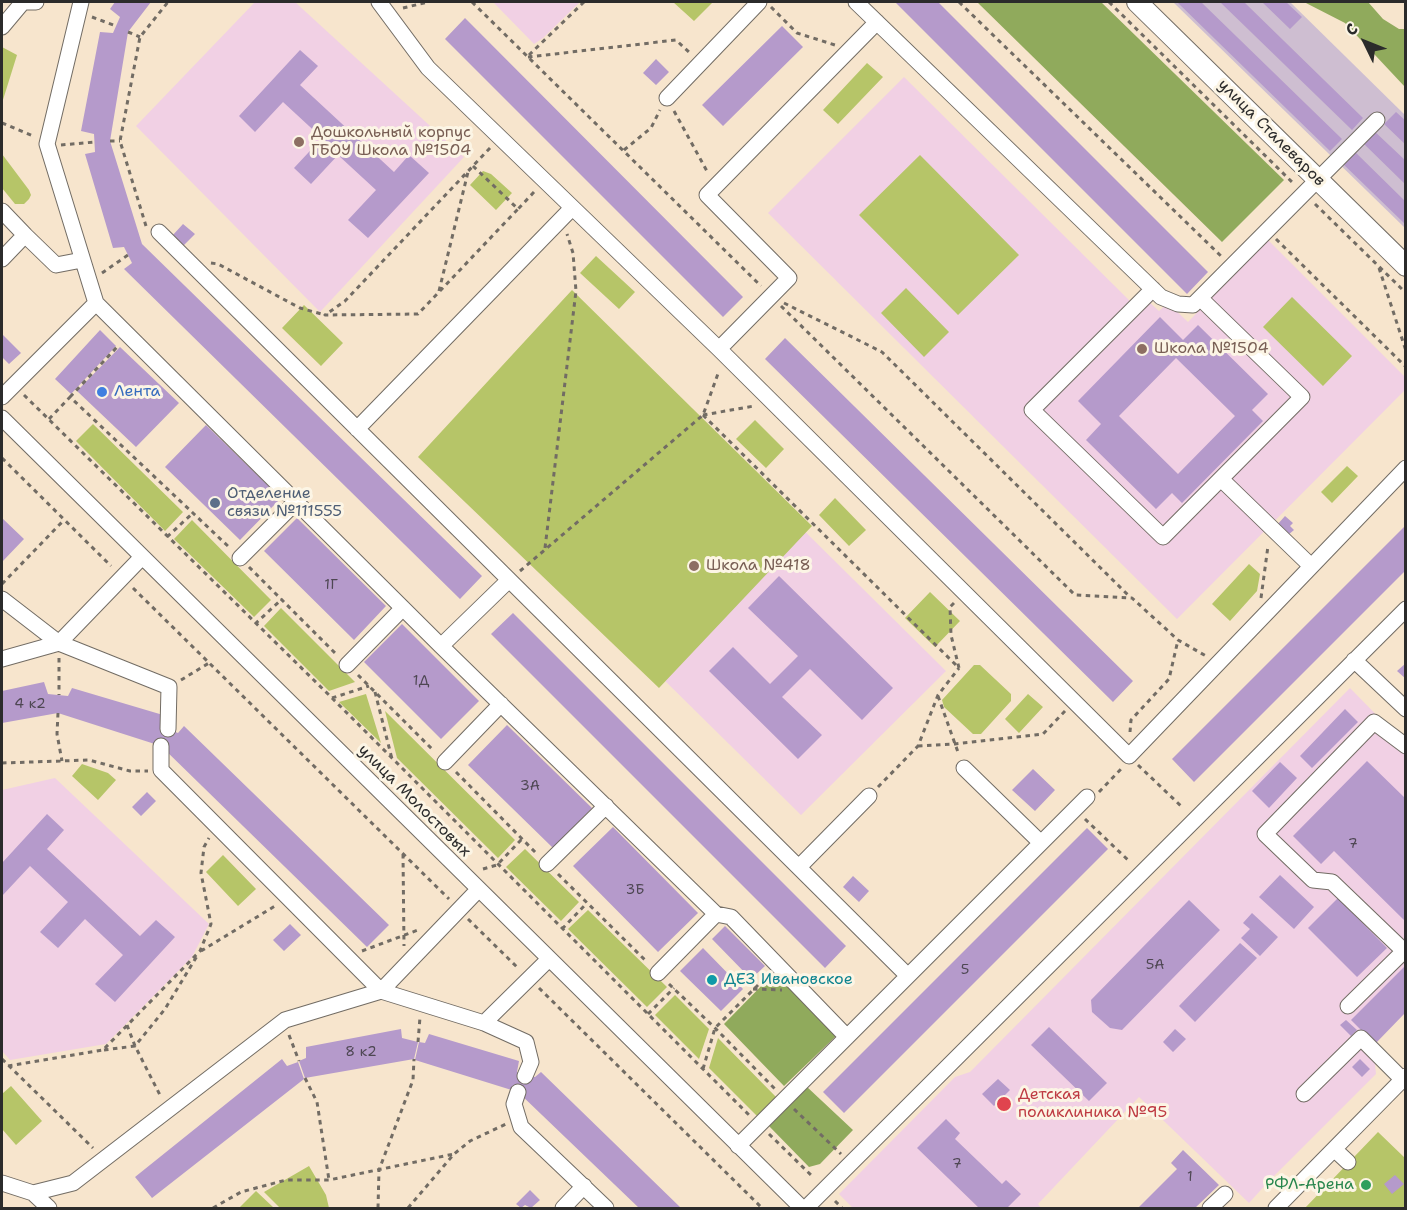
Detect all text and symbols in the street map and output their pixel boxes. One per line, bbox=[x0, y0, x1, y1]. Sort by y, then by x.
north arrow bbox=[1335, 12, 1395, 72]
text: С bbox=[1340, 19, 1362, 40]
street label: улица Сталеваров bbox=[1213, 75, 1329, 191]
place label: Дошкольный корпус ГБОУ Школа №1504 bbox=[311, 123, 471, 161]
marker: Дошкольный корпус ГБОУ Школа №1504 bbox=[292, 135, 306, 149]
place label: Школа №1504 bbox=[1154, 339, 1269, 359]
marker: Школа №1504 bbox=[1135, 342, 1149, 356]
place label: Лента bbox=[114, 382, 160, 402]
marker: Лента bbox=[95, 385, 109, 399]
place label: Отделение связи №111555 bbox=[227, 484, 342, 522]
marker: Отделение связи №111555 bbox=[208, 496, 222, 510]
place label: Школа №418 bbox=[706, 556, 811, 576]
marker: Школа №418 bbox=[687, 559, 701, 573]
house number: 1Г bbox=[324, 577, 338, 593]
house number: 1Д bbox=[413, 673, 429, 689]
house number: 4 к2 bbox=[14, 696, 46, 712]
street label: улица Молостовых bbox=[354, 741, 474, 861]
house number: 3А bbox=[520, 778, 540, 794]
house number: 7 bbox=[1348, 836, 1358, 852]
house number: 3Б bbox=[625, 882, 645, 898]
house number: 5А bbox=[1146, 957, 1164, 973]
house number: 5 bbox=[961, 962, 969, 978]
place label: ДЕЗ Ивановское bbox=[724, 970, 853, 990]
marker: ДЕЗ Ивановское bbox=[705, 973, 719, 987]
house number: 8 к2 bbox=[345, 1044, 377, 1060]
place label: Детская поликлиника №95 bbox=[1018, 1085, 1167, 1123]
marker: Детская поликлиника №95 bbox=[995, 1095, 1013, 1113]
house number: 7 bbox=[952, 1156, 962, 1172]
house number: 1 bbox=[1187, 1169, 1193, 1185]
place label: РФЛ-Арена bbox=[1265, 1175, 1354, 1195]
marker: РФЛ-Арена bbox=[1359, 1178, 1373, 1192]

